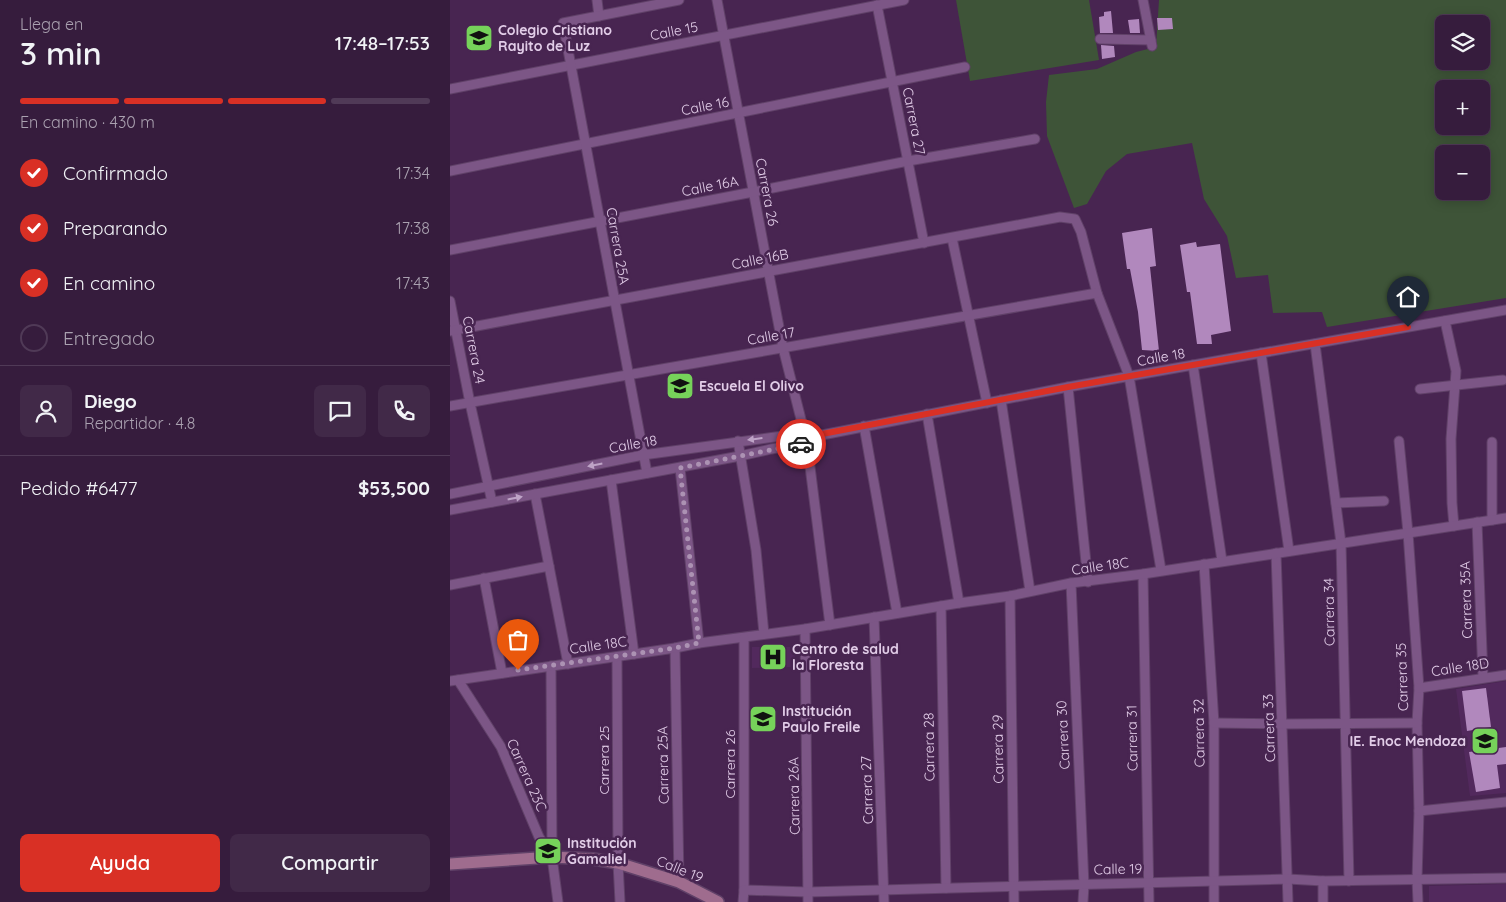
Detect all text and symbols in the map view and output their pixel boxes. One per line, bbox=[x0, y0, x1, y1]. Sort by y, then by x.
text: Llega en bbox=[20, 14, 83, 34]
map controls bbox=[1435, 15, 1490, 200]
button: layers bbox=[1435, 15, 1490, 70]
street label: Calle 15 bbox=[648, 18, 700, 44]
place label: Colegio Cristiano Rayito de Luz bbox=[498, 21, 612, 55]
school or university icon: Colegio Cristiano Rayito de Luz bbox=[464, 23, 494, 53]
text: 17:48–17:53 bbox=[335, 31, 430, 55]
text: 3 min bbox=[20, 33, 102, 73]
button: + bbox=[1435, 80, 1490, 135]
street label: Carrera 27 bbox=[899, 86, 929, 156]
street label: Calle 16 bbox=[680, 92, 731, 119]
text: En camino · 430 m bbox=[20, 112, 155, 132]
button: − bbox=[1435, 145, 1490, 200]
street label: Carrera 26 bbox=[752, 157, 782, 228]
icon: check bbox=[20, 159, 48, 187]
text: Confirmado bbox=[63, 161, 168, 185]
text: 17:34 bbox=[396, 163, 430, 183]
street label: Calle 16A bbox=[680, 172, 740, 200]
street label: Carrera 25A bbox=[602, 206, 634, 286]
icon: check bbox=[20, 214, 48, 242]
text: Preparando bbox=[63, 216, 168, 240]
text: 17:38 bbox=[396, 218, 430, 238]
street label: Calle 16B bbox=[730, 245, 790, 273]
icon: check bbox=[20, 269, 48, 297]
text: En camino bbox=[63, 271, 155, 295]
text: 17:43 bbox=[396, 273, 430, 293]
pin bbox=[1387, 276, 1429, 327]
icon: home bbox=[1394, 283, 1422, 311]
street label: Carrera 24 bbox=[459, 315, 489, 385]
street label: Calle 17 bbox=[746, 323, 796, 349]
text: Entregado bbox=[63, 326, 155, 350]
street label: Calle 18 bbox=[1136, 344, 1186, 370]
school or university icon: Escuela El Olivo bbox=[665, 371, 695, 401]
place label: Escuela El Olivo bbox=[699, 377, 804, 395]
button: person bbox=[20, 385, 72, 437]
button: chat bbox=[314, 385, 366, 437]
button: phone bbox=[378, 385, 430, 437]
text: Diego bbox=[84, 389, 137, 413]
text: Repartidor · 4.8 bbox=[84, 413, 195, 433]
courier bbox=[776, 419, 826, 469]
icon: car bbox=[787, 430, 815, 458]
street label: Calle 18 bbox=[608, 431, 658, 457]
one-way arrow bbox=[747, 435, 763, 443]
one-way arrow bbox=[587, 461, 603, 469]
text: Pedido #6477 bbox=[20, 476, 138, 500]
text: $53,500 bbox=[358, 476, 430, 500]
one-way arrow bbox=[508, 494, 523, 502]
street label: Calle 18C bbox=[1070, 553, 1130, 579]
street label: Carrera 35A bbox=[1456, 561, 1476, 639]
street label: Carrera 34 bbox=[1319, 578, 1339, 646]
pin bbox=[497, 619, 539, 670]
icon: bag bbox=[504, 626, 532, 654]
street label: Calle 18C bbox=[568, 632, 628, 658]
place label: Centro de salud la Floresta bbox=[792, 640, 899, 674]
hospital icon: Centro de salud la Floresta bbox=[758, 642, 788, 672]
street label: Carrera 35 bbox=[1392, 642, 1412, 712]
street label: Calle 18D bbox=[1430, 654, 1490, 680]
street label: Carrera 33 bbox=[1259, 694, 1279, 762]
street label: Carrera 32 bbox=[1189, 698, 1209, 767]
street label: Carrera 30 bbox=[1052, 700, 1074, 770]
place label: Institución Paulo Freile bbox=[782, 702, 861, 736]
school or university icon: Institución Paulo Freile bbox=[748, 704, 778, 734]
street label: Carrera 31 bbox=[1122, 705, 1142, 771]
street label: Carrera 28 bbox=[919, 712, 939, 782]
street label: Carrera 29 bbox=[988, 714, 1008, 784]
street label: Carrera 25 bbox=[595, 726, 613, 794]
street label: Carrera 25A bbox=[653, 726, 673, 804]
school or university icon: IE. Enoc Mendoza bbox=[1470, 726, 1500, 756]
street label: Carrera 26 bbox=[721, 729, 739, 798]
place label: IE. Enoc Mendoza bbox=[1349, 732, 1466, 750]
street label: Carrera 23C bbox=[503, 736, 551, 814]
street label: Carrera 27 bbox=[857, 756, 877, 824]
street label: Carrera 26A bbox=[784, 757, 804, 835]
button: Ayuda bbox=[20, 834, 220, 892]
button: Compartir bbox=[230, 834, 430, 892]
place label: Institución Gamaliel bbox=[567, 834, 637, 868]
school or university icon: Institución Gamaliel bbox=[533, 836, 563, 866]
street label: Calle 19 bbox=[654, 852, 706, 887]
street label: Calle 19 bbox=[1094, 860, 1143, 878]

